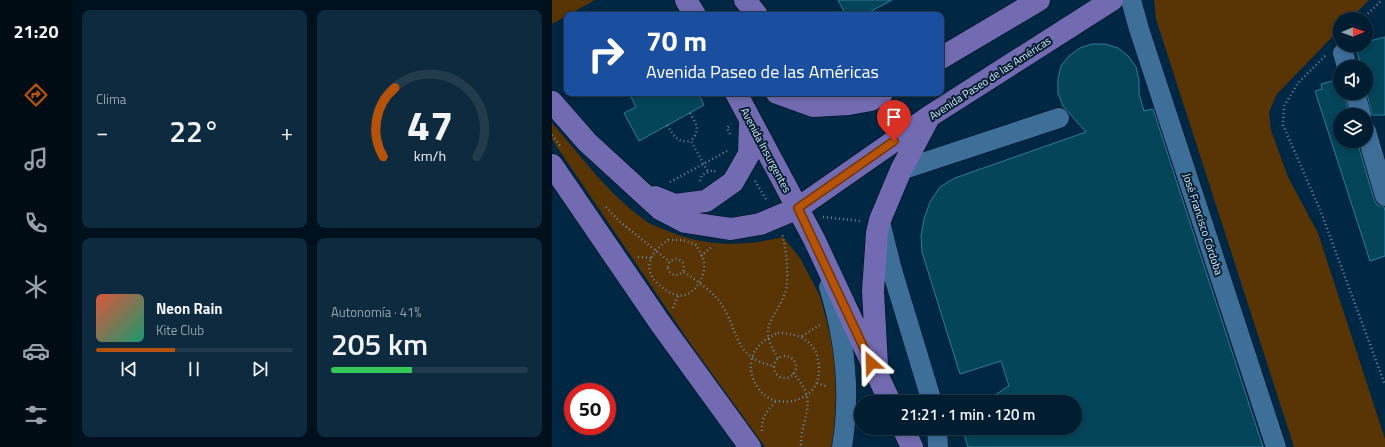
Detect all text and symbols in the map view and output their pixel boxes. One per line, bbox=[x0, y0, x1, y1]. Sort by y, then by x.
north arrow bbox=[1333, 12, 1373, 52]
map controls bbox=[1333, 12, 1373, 148]
text: 21:20 bbox=[14, 18, 58, 45]
text: 70 m bbox=[646, 19, 707, 62]
icon: right bbox=[580, 28, 632, 80]
street label: Avenida Paseo de las Américas bbox=[926, 33, 1054, 123]
text: Avenida Paseo de las Américas bbox=[646, 58, 879, 85]
button: sound bbox=[1333, 60, 1373, 100]
icon: directions bbox=[22, 81, 50, 109]
text: Clima bbox=[96, 89, 126, 109]
text: 47 bbox=[406, 93, 453, 156]
pin bbox=[877, 100, 911, 141]
street label: Avenida Insurgentes bbox=[737, 105, 795, 195]
icon: arrive bbox=[883, 106, 905, 128]
text: 22° bbox=[169, 108, 220, 154]
button: layers bbox=[1333, 108, 1373, 148]
text: − bbox=[96, 115, 108, 149]
text: + bbox=[281, 115, 293, 149]
text: km/h bbox=[413, 144, 446, 166]
icon: music bbox=[22, 145, 50, 173]
street label: José Francisco Córdoba bbox=[1179, 171, 1227, 278]
icon: phone bbox=[22, 209, 50, 237]
icon: climate bbox=[22, 273, 50, 301]
text: Neon Rain bbox=[156, 297, 223, 320]
text: Autonomía · 41% bbox=[331, 302, 422, 322]
text: Kite Club bbox=[156, 320, 204, 340]
text: 205 km bbox=[331, 321, 428, 367]
icon: car bbox=[22, 337, 50, 365]
position arrow bbox=[850, 342, 892, 384]
icon: previous bbox=[118, 358, 140, 380]
icon: pause bbox=[183, 358, 205, 380]
icon: next bbox=[249, 358, 271, 380]
speed limit sign: 50 bbox=[564, 383, 616, 435]
icon: filters bbox=[22, 401, 50, 429]
text: 21:21 · 1 min · 120 m bbox=[901, 403, 1035, 426]

